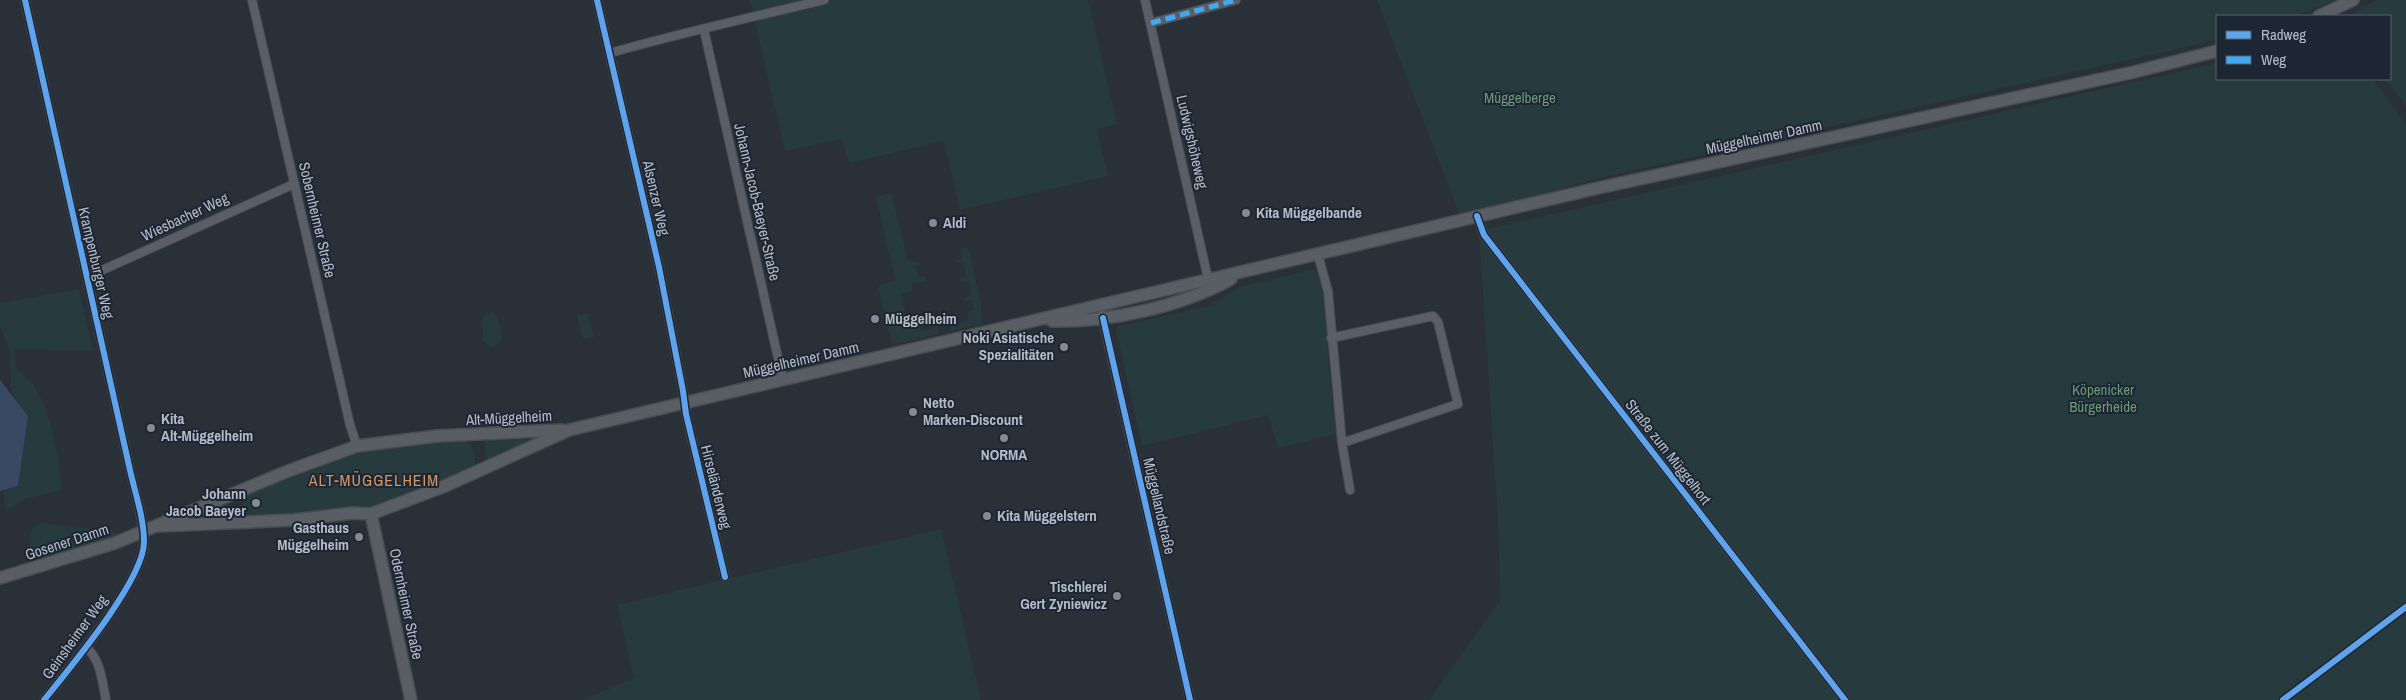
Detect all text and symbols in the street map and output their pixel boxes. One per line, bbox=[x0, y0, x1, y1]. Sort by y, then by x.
legend bbox=[2216, 15, 2391, 80]
text: Radweg bbox=[2261, 24, 2306, 45]
text: Weg bbox=[2261, 49, 2286, 70]
park label: Müggelberge bbox=[1484, 87, 1556, 108]
street label: Ludwigshöheweg bbox=[1171, 93, 1214, 191]
street label: Müggelheimer Damm bbox=[1704, 114, 1824, 159]
street label: Johann-Jacob-Baeyer-Straße bbox=[729, 121, 786, 283]
street label: Alsenzer Weg bbox=[637, 157, 675, 238]
street label: Sobernheimer Straße bbox=[294, 160, 341, 280]
street label: Wiesbacher Weg bbox=[138, 187, 232, 246]
place label: Kita Müggelbande bbox=[1256, 202, 1362, 223]
street label: Krampenburger Weg bbox=[73, 205, 120, 321]
marker: Kita Müggelbande bbox=[1240, 207, 1252, 219]
place label: Aldi bbox=[943, 212, 966, 233]
marker: Aldi bbox=[927, 217, 939, 229]
place label: Müggelheim bbox=[885, 308, 957, 329]
marker: Müggelheim bbox=[869, 313, 881, 325]
place label: Noki Asiatische Spezialitäten bbox=[963, 327, 1054, 365]
street label: Müggelheimer Damm bbox=[741, 336, 861, 383]
marker: Noki Asiatische Spezialitäten bbox=[1058, 341, 1070, 353]
park label: Köpenicker Bürgerheide bbox=[2069, 379, 2137, 417]
place label: Netto Marken-Discount bbox=[923, 392, 1023, 430]
street label: Straße zum Müggelhort bbox=[1621, 395, 1717, 509]
street label: Alt-Müggelheim bbox=[464, 405, 553, 430]
marker: Netto Marken-Discount bbox=[907, 406, 919, 418]
place label: Kita Alt-Müggelheim bbox=[161, 408, 253, 446]
marker: Kita Alt-Müggelheim bbox=[145, 422, 157, 434]
marker: NORMA bbox=[998, 432, 1010, 444]
street label: Hirseländerweg bbox=[696, 443, 737, 531]
place label: NORMA bbox=[981, 444, 1027, 465]
street label: Müggellandstraße bbox=[1138, 456, 1181, 556]
district label: ALT-MÜGGELHEIM bbox=[308, 469, 439, 491]
place label: Johann Jacob Baeyer bbox=[166, 483, 246, 521]
marker: Johann Jacob Baeyer bbox=[250, 497, 262, 509]
place label: Kita Müggelstern bbox=[997, 505, 1097, 526]
marker: Kita Müggelstern bbox=[981, 510, 993, 522]
place label: Gasthaus Müggelheim bbox=[277, 517, 349, 555]
street label: Gosener Damm bbox=[22, 518, 111, 565]
marker: Gasthaus Müggelheim bbox=[353, 531, 365, 543]
street label: Odernheimer Straße bbox=[384, 547, 429, 661]
place label: Tischlerei Gert Zyniewicz bbox=[1020, 576, 1107, 614]
street label: Geinsheimer Weg bbox=[37, 590, 112, 683]
marker: Tischlerei Gert Zyniewicz bbox=[1111, 590, 1123, 602]

